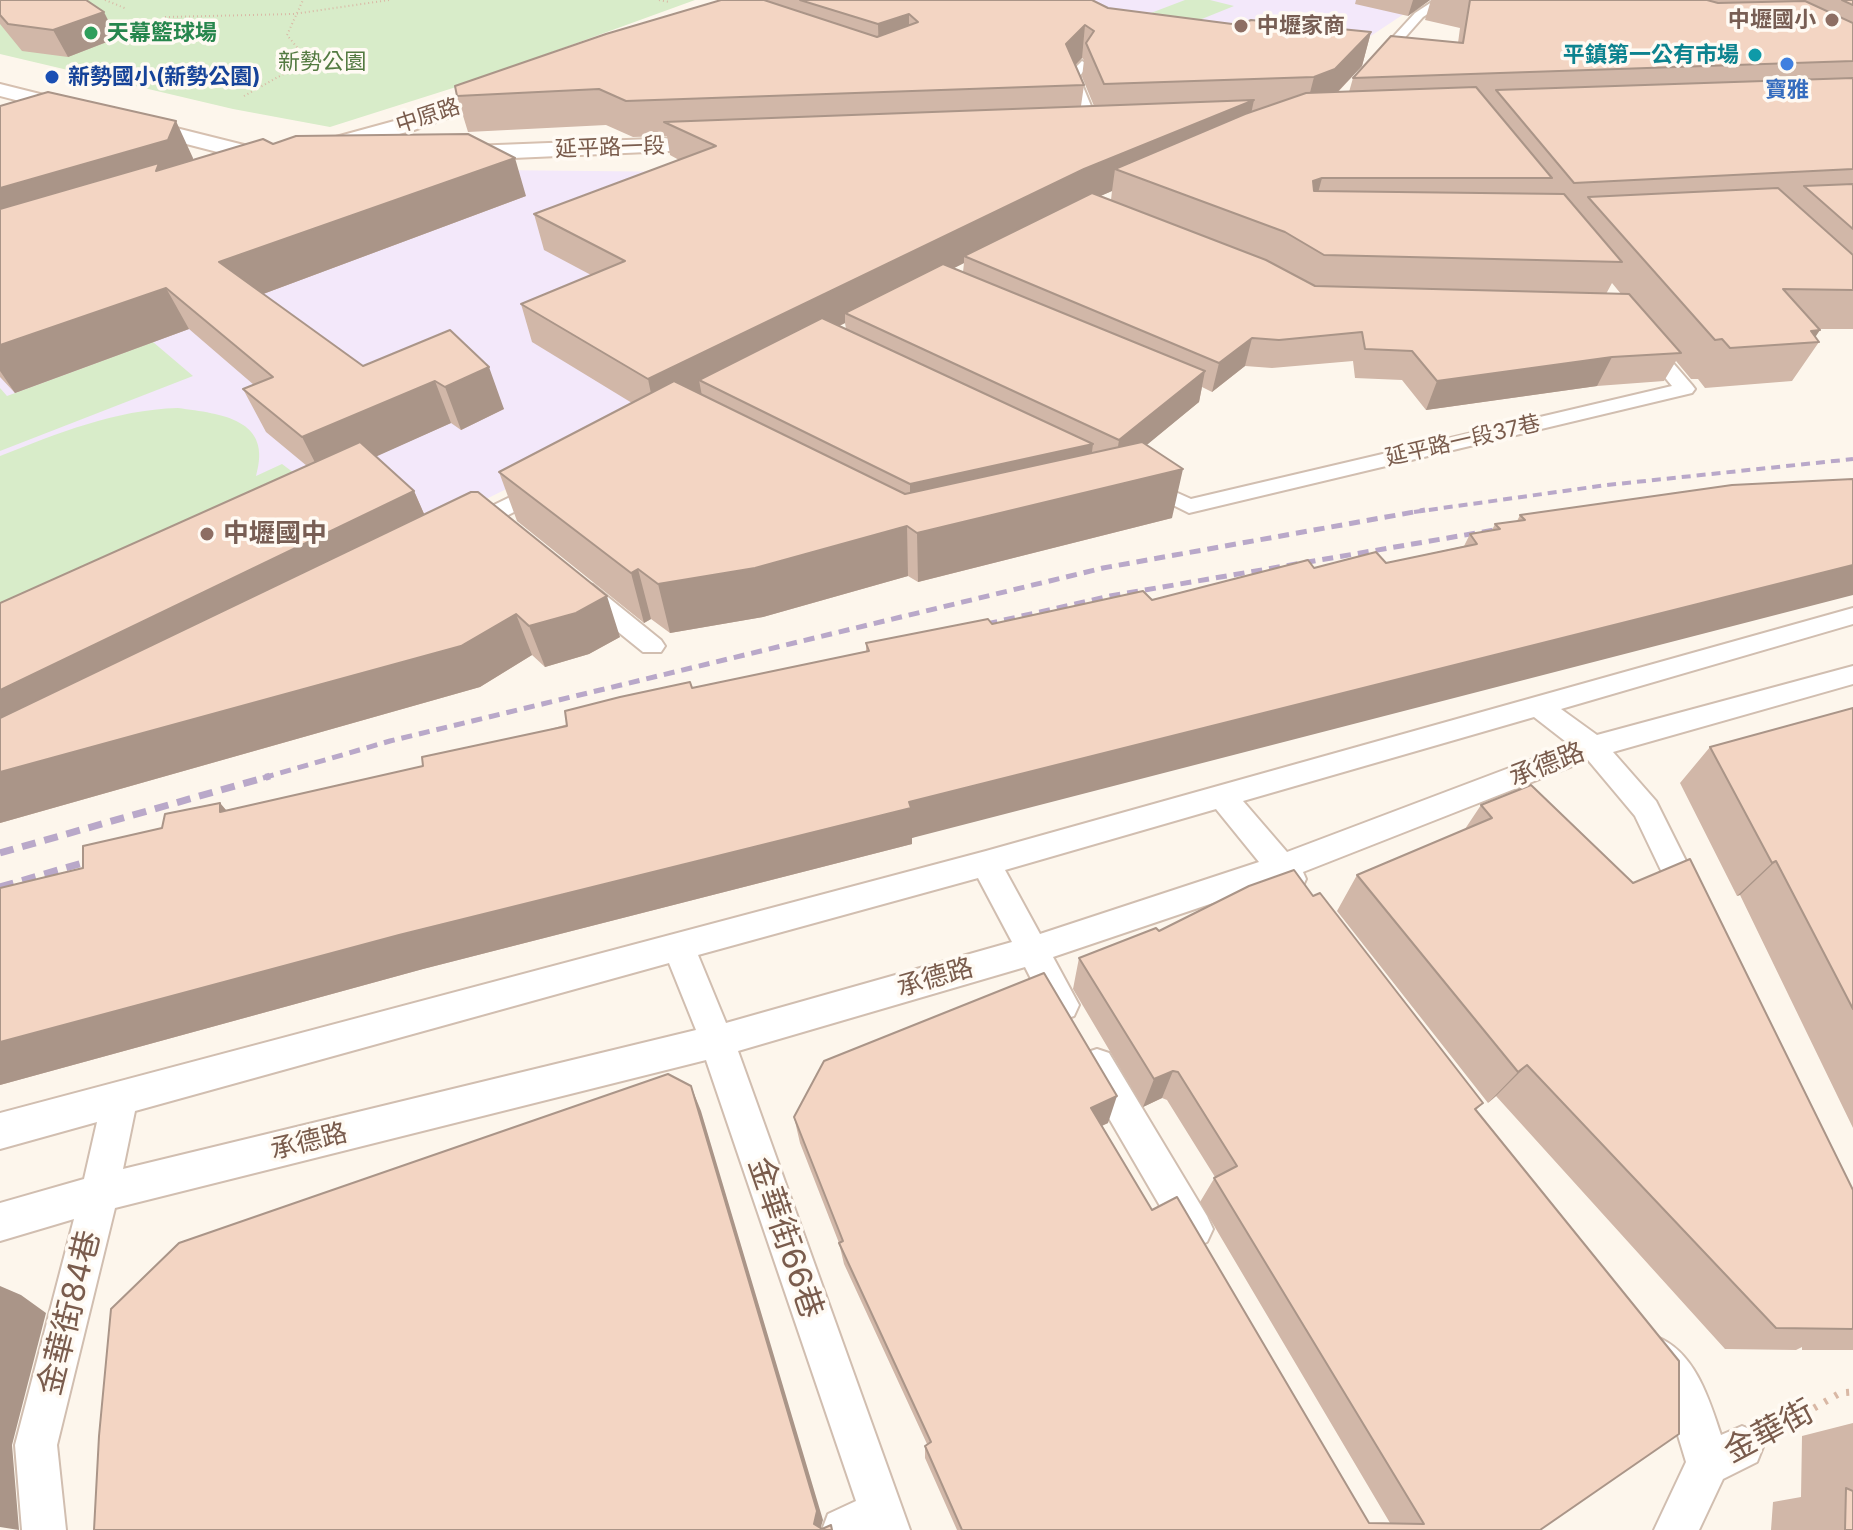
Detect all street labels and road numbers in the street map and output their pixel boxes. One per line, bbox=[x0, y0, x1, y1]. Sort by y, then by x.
street label: 中原路 bbox=[393, 93, 463, 139]
street label: 延平路一段 bbox=[555, 133, 665, 163]
street label: 延平路一段37巷 bbox=[1383, 410, 1543, 472]
street label: 承德路 bbox=[1505, 736, 1589, 794]
street label: 承德路 bbox=[893, 952, 977, 1004]
street label: 承德路 bbox=[267, 1117, 351, 1167]
street label: 金華街66巷 bbox=[740, 1152, 830, 1324]
street label: 金華街84巷 bbox=[31, 1227, 109, 1399]
street label: 金華街 bbox=[1718, 1393, 1820, 1471]

